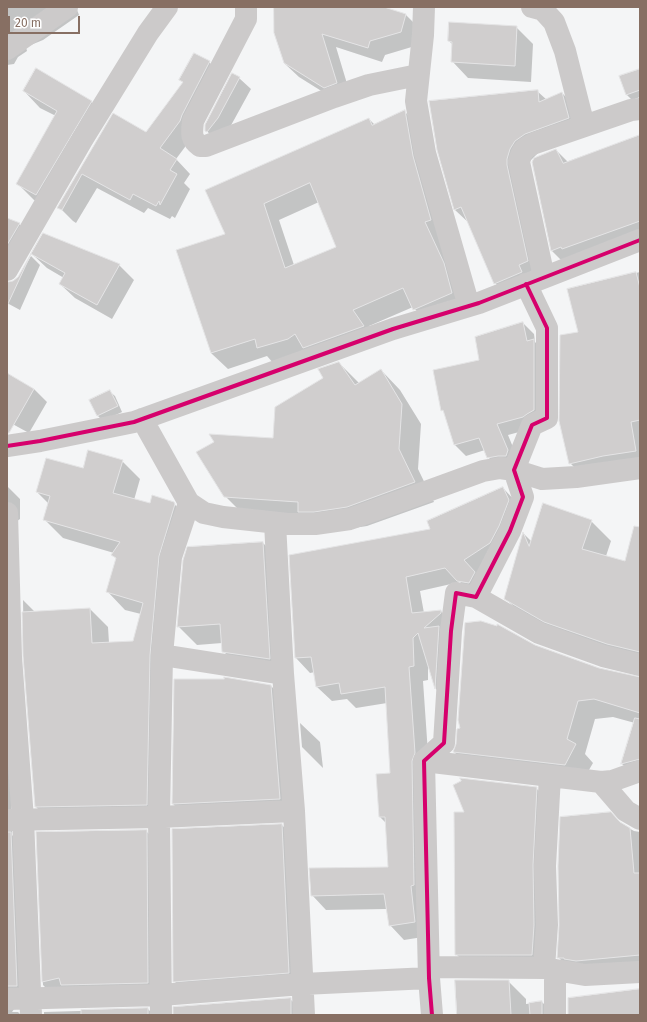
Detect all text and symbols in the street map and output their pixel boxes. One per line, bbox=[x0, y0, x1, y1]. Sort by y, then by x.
scale bar bbox=[10, 8, 82, 34]
text: 20 m bbox=[15, 16, 41, 30]

